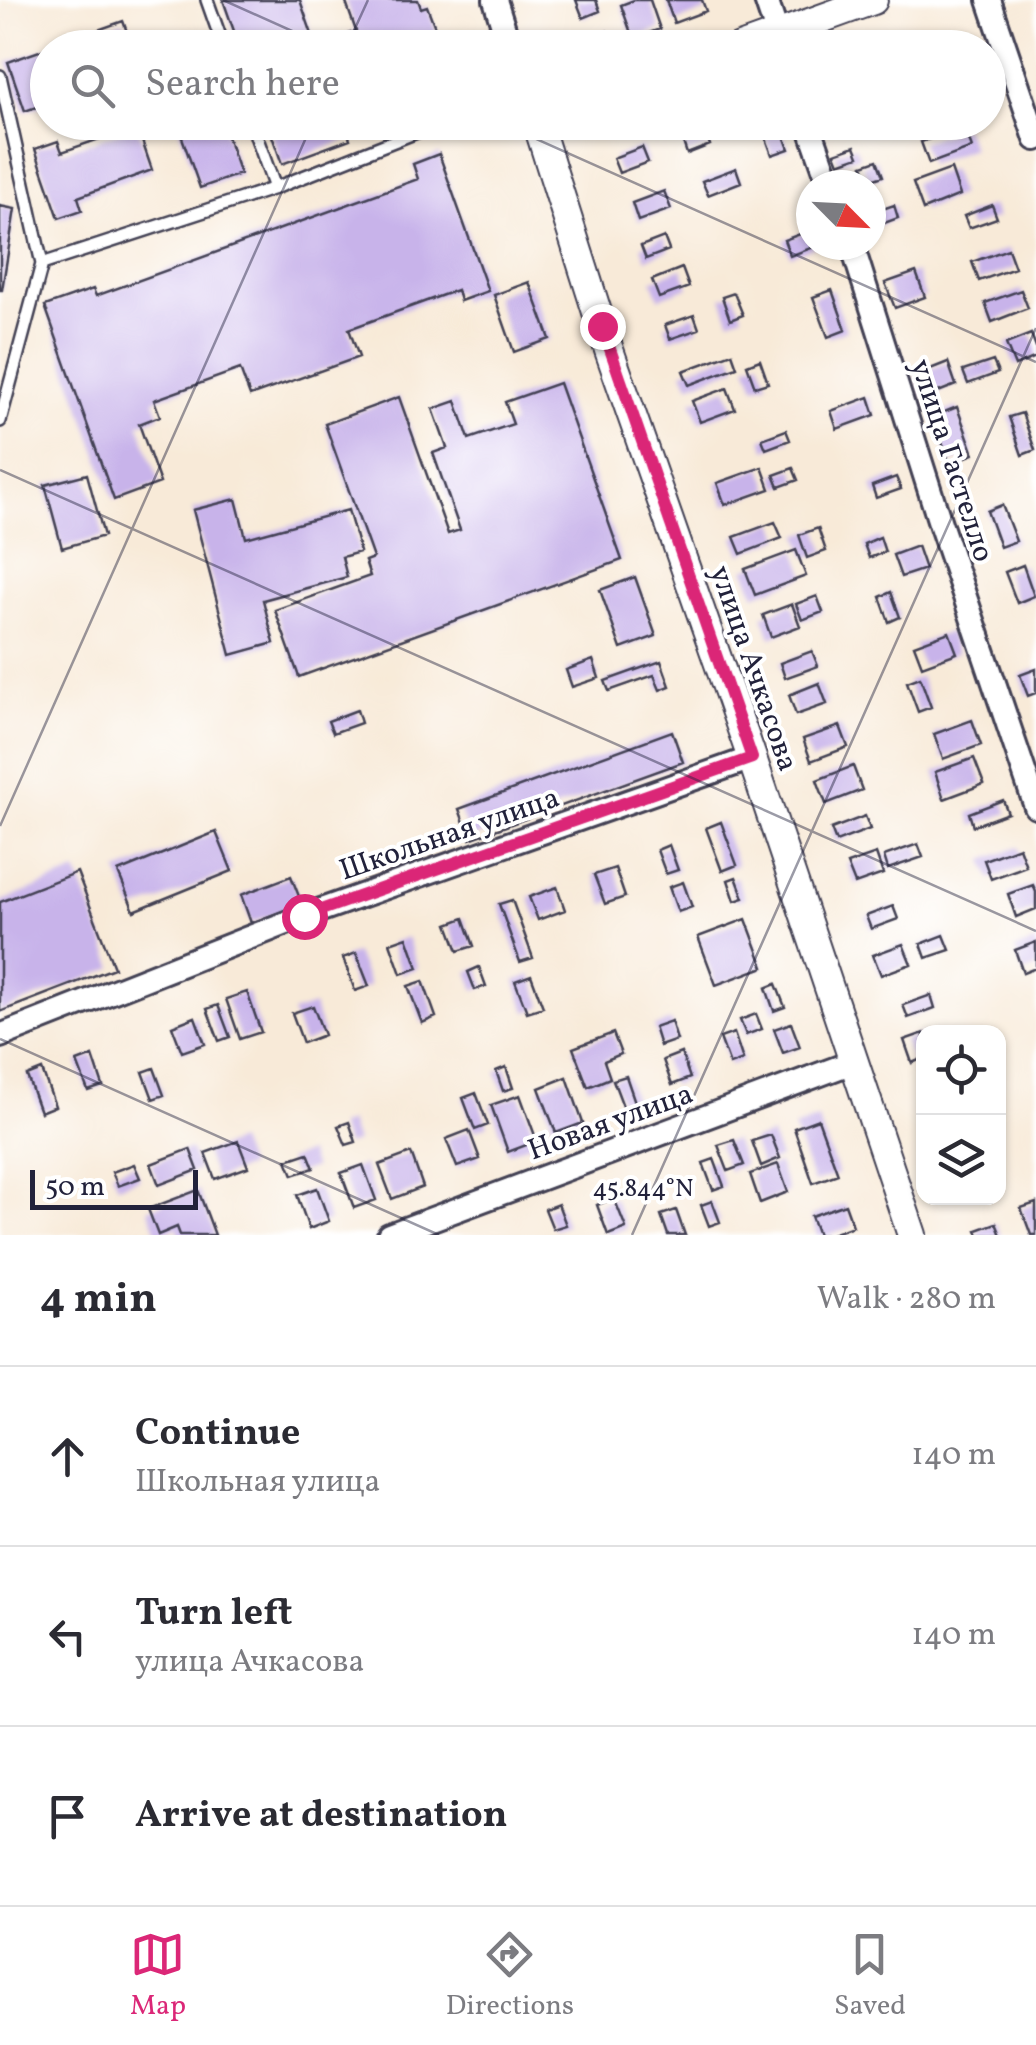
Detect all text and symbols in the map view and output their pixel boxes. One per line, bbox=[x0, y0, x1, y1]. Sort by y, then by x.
search box bbox=[30, 30, 1006, 140]
icon: search bbox=[65, 58, 120, 113]
text: Search here bbox=[145, 59, 340, 112]
north arrow bbox=[796, 170, 886, 260]
route end bbox=[580, 304, 626, 350]
street label: улица Гастелло bbox=[899, 354, 1004, 567]
street label: улица Ачкасова bbox=[698, 560, 808, 777]
street label: Школьная улица bbox=[334, 778, 565, 892]
route start bbox=[282, 894, 328, 940]
map controls bbox=[916, 1025, 1006, 1205]
button: locate bbox=[916, 1025, 1006, 1115]
street label: Новая улица bbox=[522, 1074, 699, 1172]
button: layers bbox=[916, 1115, 1006, 1205]
scale bar bbox=[30, 1165, 198, 1210]
text: 50 m bbox=[45, 1168, 105, 1207]
text: 45.844°N bbox=[592, 1172, 694, 1207]
text: 4 min bbox=[40, 1271, 157, 1330]
text: Walk · 280 m bbox=[817, 1278, 996, 1322]
text: Continue bbox=[135, 1408, 300, 1461]
icon: ahead bbox=[40, 1429, 95, 1484]
text: 140 m bbox=[911, 1434, 996, 1478]
text: Школьная улица bbox=[135, 1461, 381, 1505]
text: Turn left bbox=[135, 1588, 292, 1641]
icon: left bbox=[40, 1609, 95, 1664]
text: 140 m bbox=[911, 1614, 996, 1658]
text: улица Ачкасова bbox=[135, 1641, 364, 1685]
icon: arrive bbox=[40, 1789, 95, 1844]
text: Arrive at destination bbox=[135, 1790, 508, 1843]
tab: Map bbox=[130, 1927, 186, 2026]
tab: Directions bbox=[446, 1927, 574, 2026]
tab: Saved bbox=[834, 1927, 906, 2026]

